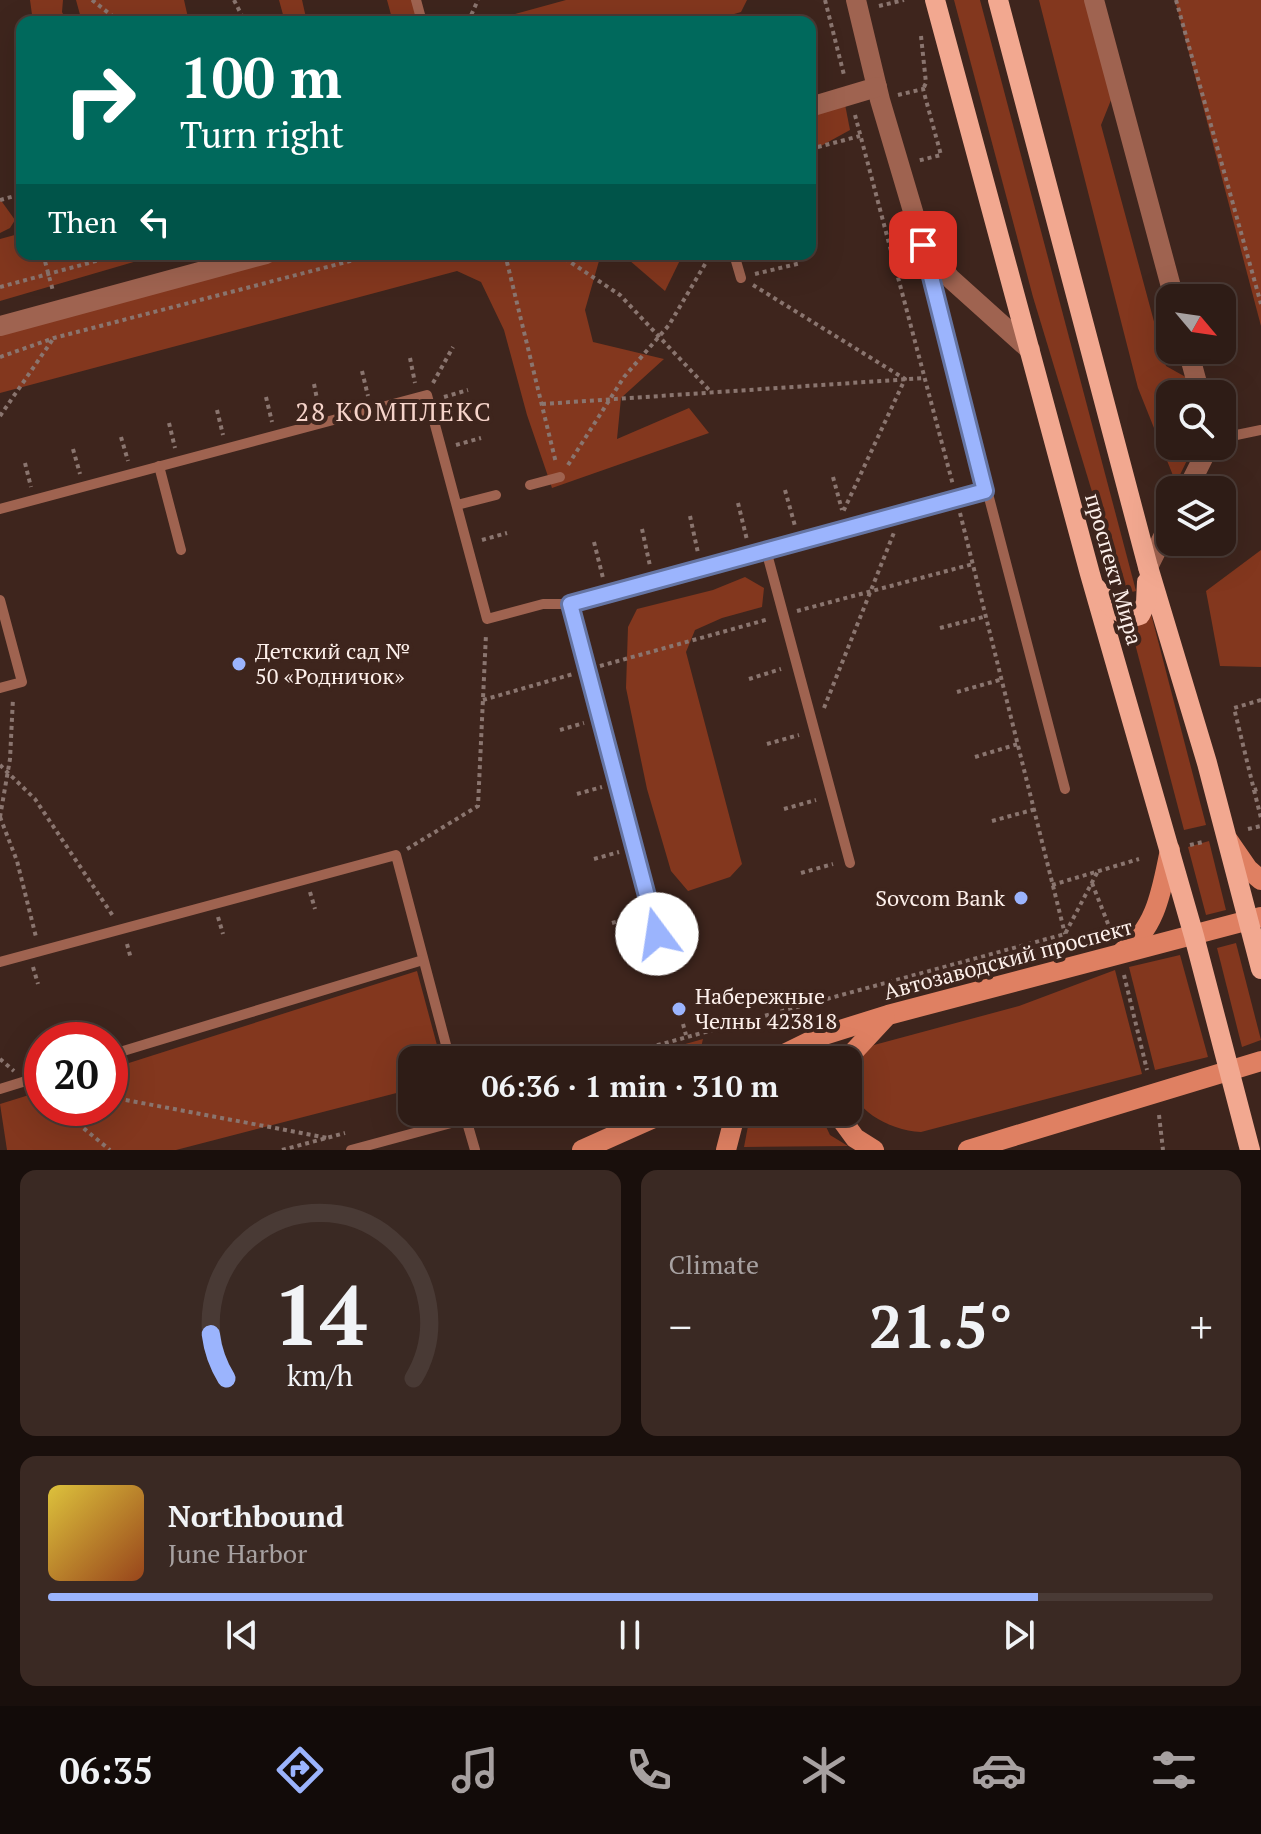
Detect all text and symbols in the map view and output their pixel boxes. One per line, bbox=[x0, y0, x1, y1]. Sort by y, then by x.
text: 100 m bbox=[180, 40, 342, 114]
icon: right bbox=[48, 48, 152, 152]
text: Turn right bbox=[180, 111, 344, 158]
icon: left bbox=[133, 200, 177, 244]
text: Then bbox=[48, 202, 117, 242]
pin bbox=[889, 211, 957, 279]
icon: arrive bbox=[901, 223, 945, 267]
north arrow bbox=[1156, 284, 1236, 364]
map controls bbox=[1156, 284, 1236, 556]
button: search bbox=[1156, 380, 1236, 460]
district label: 28 КОМПЛЕКС bbox=[295, 394, 493, 428]
button: layers bbox=[1156, 476, 1236, 556]
street label: проспект Мира bbox=[1079, 490, 1150, 648]
place label: Детский сад № 50 «Родничок» bbox=[255, 636, 410, 690]
marker: Детский сад № 50 «Родничок» bbox=[230, 655, 248, 673]
place label: Sovcom Bank bbox=[875, 883, 1006, 912]
marker: Sovcom Bank bbox=[1012, 889, 1030, 907]
position arrow bbox=[615, 892, 699, 976]
street label: Автозаводский проспект bbox=[880, 911, 1136, 1006]
place label: Набережные Челны 423818 bbox=[695, 981, 837, 1035]
marker: Набережные Челны 423818 bbox=[670, 1000, 688, 1018]
speed limit sign: 20 bbox=[24, 1022, 128, 1126]
text: 06:36 · 1 min · 310 m bbox=[482, 1066, 778, 1106]
text: Climate bbox=[669, 1247, 759, 1281]
text: 14 bbox=[273, 1259, 367, 1369]
text: 21.5° bbox=[869, 1286, 1013, 1365]
text: − bbox=[669, 1297, 692, 1356]
text: + bbox=[1190, 1297, 1213, 1356]
text: km/h bbox=[287, 1356, 353, 1394]
text: Northbound bbox=[168, 1496, 344, 1536]
text: June Harbor bbox=[168, 1536, 307, 1570]
icon: previous bbox=[220, 1613, 264, 1657]
icon: pause bbox=[608, 1613, 652, 1657]
icon: next bbox=[997, 1613, 1041, 1657]
icon: directions bbox=[272, 1742, 328, 1798]
icon: music bbox=[447, 1742, 503, 1798]
icon: phone bbox=[621, 1742, 677, 1798]
icon: climate bbox=[796, 1742, 852, 1798]
icon: car bbox=[971, 1742, 1027, 1798]
icon: filters bbox=[1146, 1742, 1202, 1798]
text: 06:35 bbox=[59, 1747, 153, 1794]

